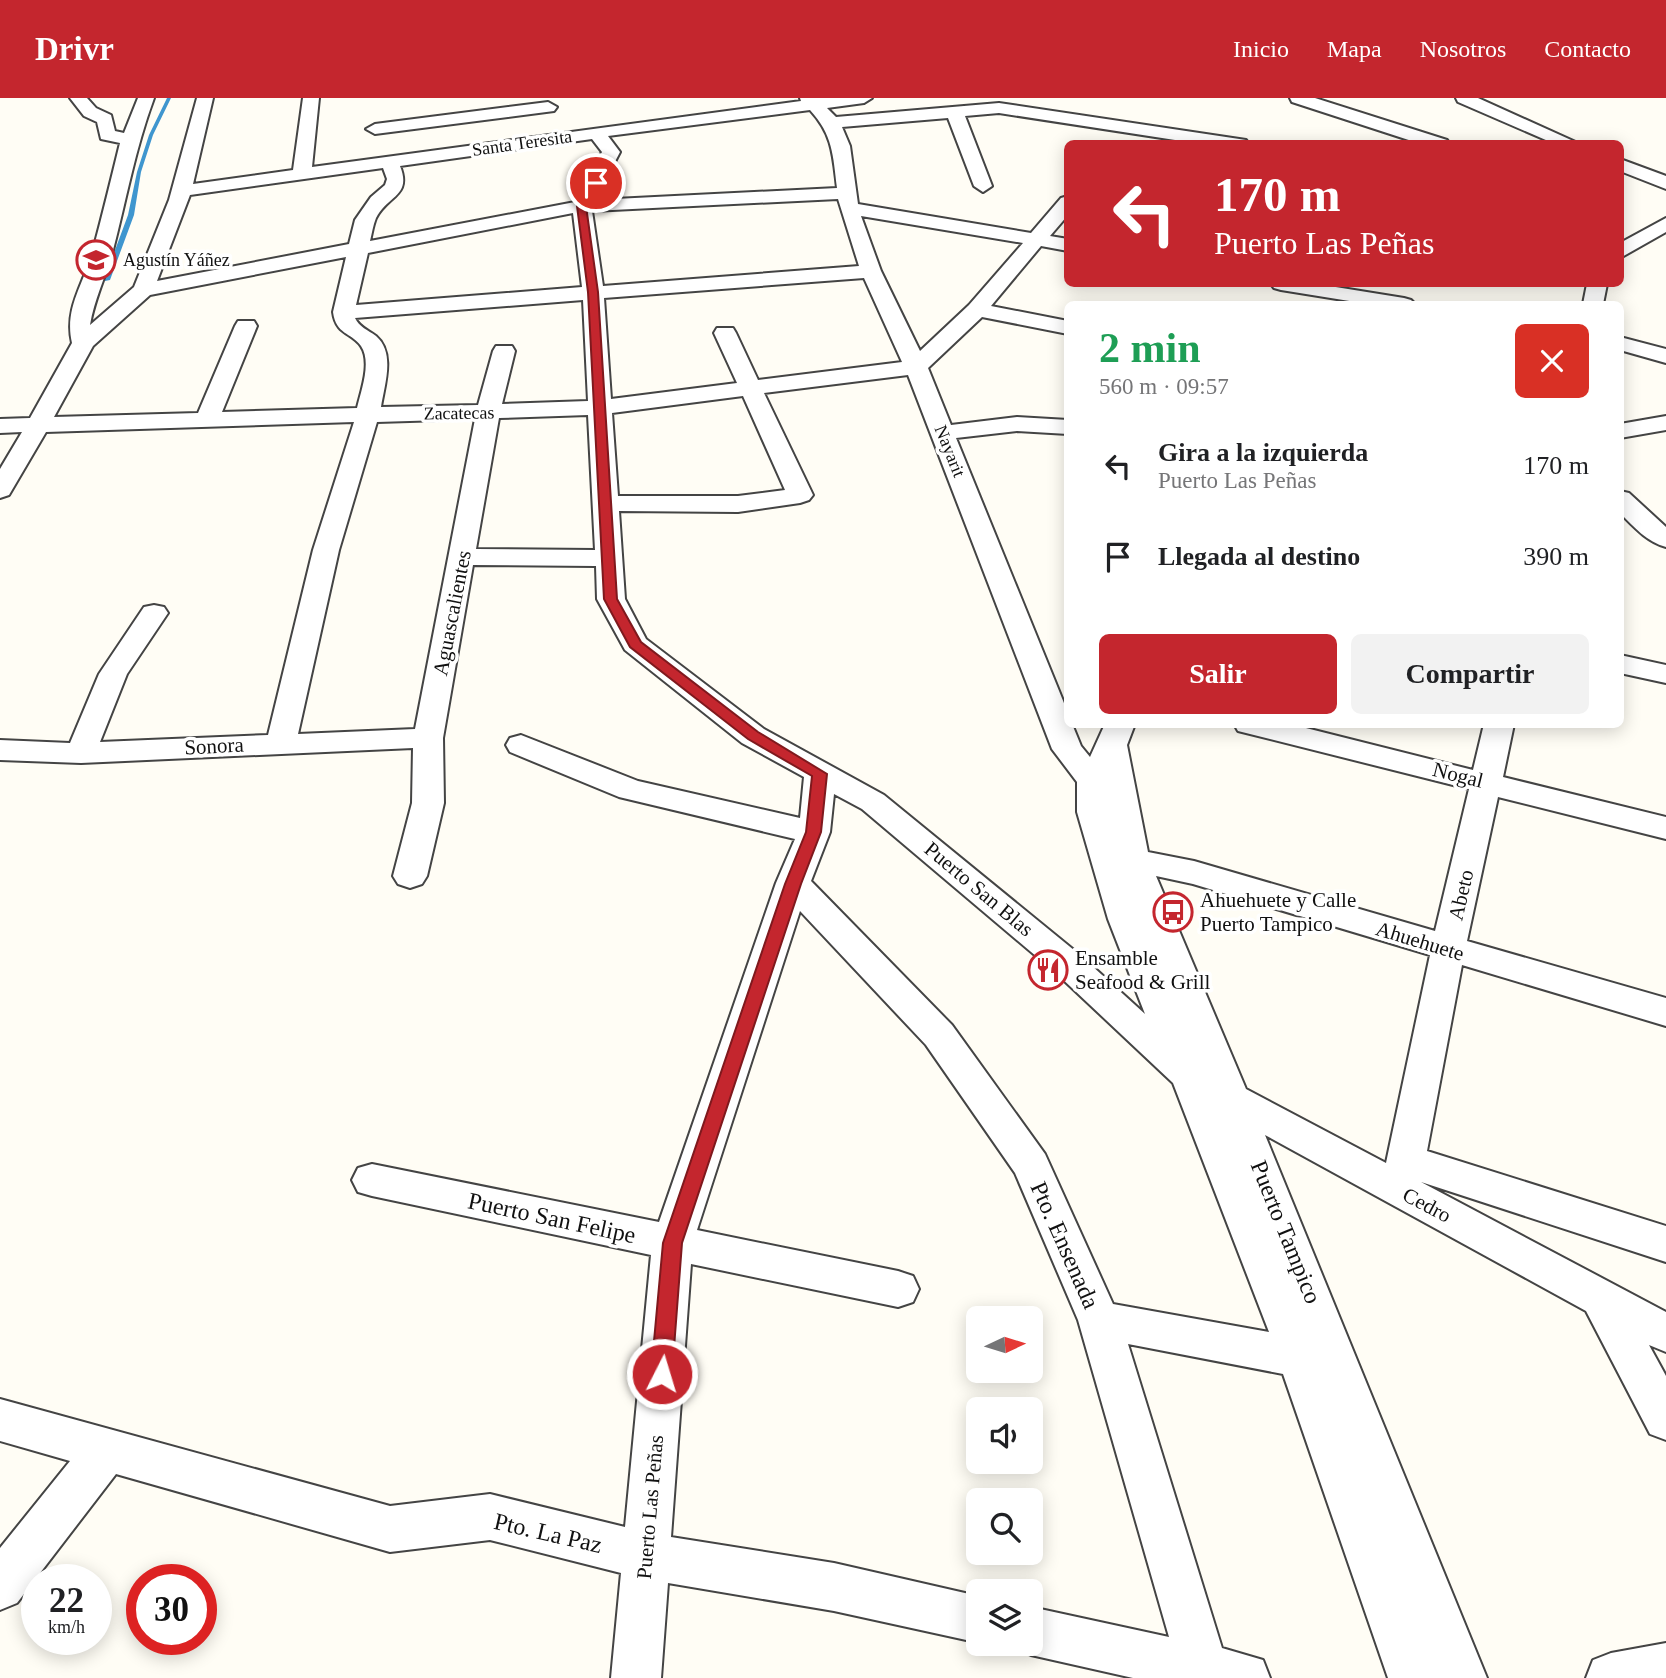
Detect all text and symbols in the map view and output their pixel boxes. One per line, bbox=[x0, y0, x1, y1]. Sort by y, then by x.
text: Drivr bbox=[35, 31, 114, 67]
text: Inicio bbox=[1233, 36, 1289, 62]
text: Mapa bbox=[1327, 36, 1382, 62]
text: Nosotros bbox=[1420, 36, 1506, 62]
text: Contacto bbox=[1544, 36, 1631, 62]
street label: Santa Teresita bbox=[471, 126, 573, 160]
pin bbox=[566, 153, 626, 213]
icon: arrive bbox=[577, 164, 615, 202]
text: 170 m bbox=[1214, 167, 1341, 222]
icon: left bbox=[1099, 168, 1190, 259]
text: Puerto Las Peñas bbox=[1214, 225, 1434, 261]
school or university icon: Agustín Yáñez bbox=[75, 239, 117, 281]
place label: Agustín Yáñez bbox=[123, 250, 230, 270]
button: close bbox=[1515, 324, 1589, 398]
text: 2 min bbox=[1099, 325, 1201, 371]
text: 560 m · 09:57 bbox=[1099, 374, 1229, 399]
street label: Zacatecas bbox=[423, 402, 495, 424]
street label: Nayarit bbox=[931, 422, 969, 480]
text: Gira a la izquierda bbox=[1158, 438, 1368, 467]
icon: left bbox=[1099, 447, 1137, 485]
text: 170 m bbox=[1523, 451, 1589, 480]
text: Puerto Las Peñas bbox=[1158, 468, 1316, 493]
icon: arrive bbox=[1099, 538, 1137, 576]
text: Llegada al destino bbox=[1158, 542, 1360, 571]
text: 390 m bbox=[1523, 542, 1589, 571]
street label: Aguascalientes bbox=[428, 548, 476, 678]
button: Salir bbox=[1099, 634, 1337, 714]
button: Compartir bbox=[1351, 634, 1589, 714]
street label: Sonora bbox=[184, 732, 245, 760]
street label: Nogal bbox=[1430, 757, 1486, 793]
street label: Puerto San Blas bbox=[920, 837, 1038, 941]
street label: Abeto bbox=[1444, 867, 1478, 923]
place label: Ahuehuete y Calle Puerto Tampico bbox=[1200, 888, 1356, 936]
bus stop icon: Ahuehuete y Calle Puerto Tampico bbox=[1152, 891, 1194, 933]
street label: Ahuehuete bbox=[1373, 916, 1467, 966]
place label: Ensamble Seafood & Grill bbox=[1075, 946, 1210, 994]
restaurant icon: Ensamble Seafood & Grill bbox=[1027, 949, 1069, 991]
street label: Puerto Tampico bbox=[1246, 1157, 1326, 1307]
street label: Pto. Ensenada bbox=[1025, 1178, 1105, 1313]
street label: Cedro bbox=[1399, 1182, 1455, 1228]
street label: Puerto San Felipe bbox=[466, 1188, 638, 1248]
north arrow bbox=[966, 1306, 1043, 1382]
map controls bbox=[966, 1306, 1043, 1656]
position arrow bbox=[625, 1337, 699, 1411]
button: sound bbox=[966, 1397, 1043, 1474]
street label: Puerto Las Peñas bbox=[632, 1434, 668, 1580]
button: search bbox=[966, 1488, 1043, 1565]
street label: Pto. La Paz bbox=[491, 1508, 605, 1558]
speed limit sign: 30 bbox=[126, 1564, 217, 1655]
button: layers bbox=[966, 1579, 1043, 1656]
text: 22 bbox=[49, 1581, 84, 1620]
text: km/h bbox=[48, 1617, 85, 1637]

